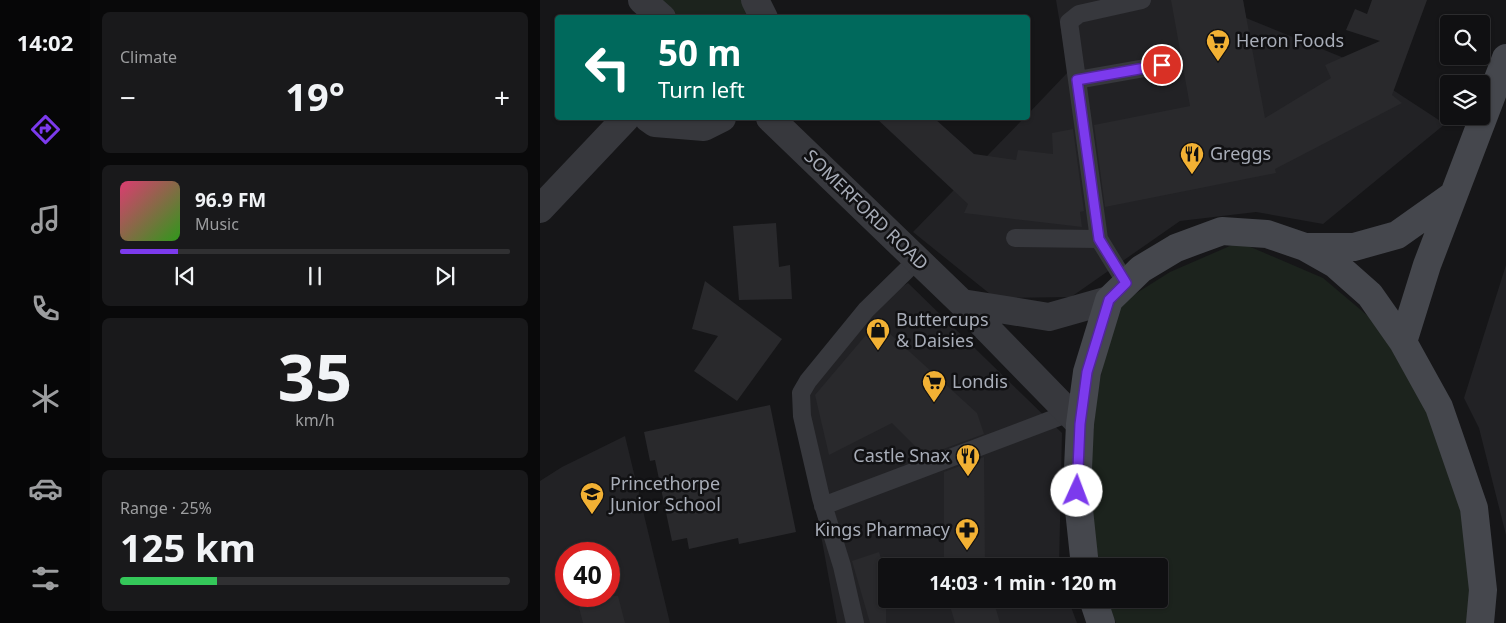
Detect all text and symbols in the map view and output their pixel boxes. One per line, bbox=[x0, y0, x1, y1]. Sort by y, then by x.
map controls bbox=[1440, 15, 1490, 125]
button: search bbox=[1440, 15, 1490, 65]
text: 14:02 bbox=[17, 27, 73, 57]
supermarket icon: Heron Foods bbox=[1205, 28, 1231, 62]
place label: Heron Foods bbox=[1236, 28, 1344, 52]
text: 50 m bbox=[658, 29, 741, 76]
icon: left bbox=[575, 35, 640, 100]
pin bbox=[1141, 44, 1183, 86]
text: Climate bbox=[120, 46, 177, 68]
icon: arrive bbox=[1148, 51, 1176, 79]
text: 19° bbox=[285, 70, 345, 122]
text: Turn left bbox=[658, 74, 745, 104]
button: layers bbox=[1440, 75, 1490, 125]
text: − bbox=[120, 78, 136, 116]
text: + bbox=[494, 78, 510, 116]
icon: directions bbox=[28, 112, 63, 147]
restaurant icon: Greggs bbox=[1179, 141, 1205, 175]
place label: Greggs bbox=[1210, 141, 1271, 165]
street label: SOMERFORD ROAD bbox=[800, 144, 934, 275]
text: 96.9 FM bbox=[195, 187, 266, 213]
icon: music bbox=[28, 202, 63, 237]
text: Music bbox=[195, 213, 239, 235]
icon: previous bbox=[171, 262, 199, 290]
icon: pause bbox=[301, 262, 329, 290]
icon: next bbox=[431, 262, 459, 290]
icon: phone bbox=[28, 291, 63, 326]
place label: Buttercups & Daisies bbox=[896, 307, 989, 352]
shop icon: Buttercups & Daisies bbox=[865, 317, 891, 351]
text: 35 bbox=[278, 332, 352, 420]
supermarket icon: Londis bbox=[921, 369, 947, 403]
place label: Londis bbox=[952, 369, 1008, 393]
icon: climate bbox=[28, 381, 63, 416]
text: km/h bbox=[295, 409, 335, 431]
place label: Castle Snax bbox=[853, 443, 950, 467]
restaurant icon: Castle Snax bbox=[955, 443, 981, 477]
position arrow bbox=[1050, 464, 1102, 516]
icon: car bbox=[28, 471, 63, 506]
place label: Princethorpe Junior School bbox=[608, 471, 721, 516]
school or university icon: Princethorpe Junior School bbox=[579, 481, 605, 515]
text: Range · 25% bbox=[120, 497, 212, 519]
place label: Kings Pharmacy bbox=[814, 517, 951, 541]
pharmacy icon: Kings Pharmacy bbox=[954, 517, 980, 551]
text: 125 km bbox=[120, 521, 256, 573]
speed limit sign: 40 bbox=[555, 542, 620, 607]
icon: filters bbox=[28, 561, 63, 596]
text: 14:03 · 1 min · 120 m bbox=[929, 570, 1117, 596]

